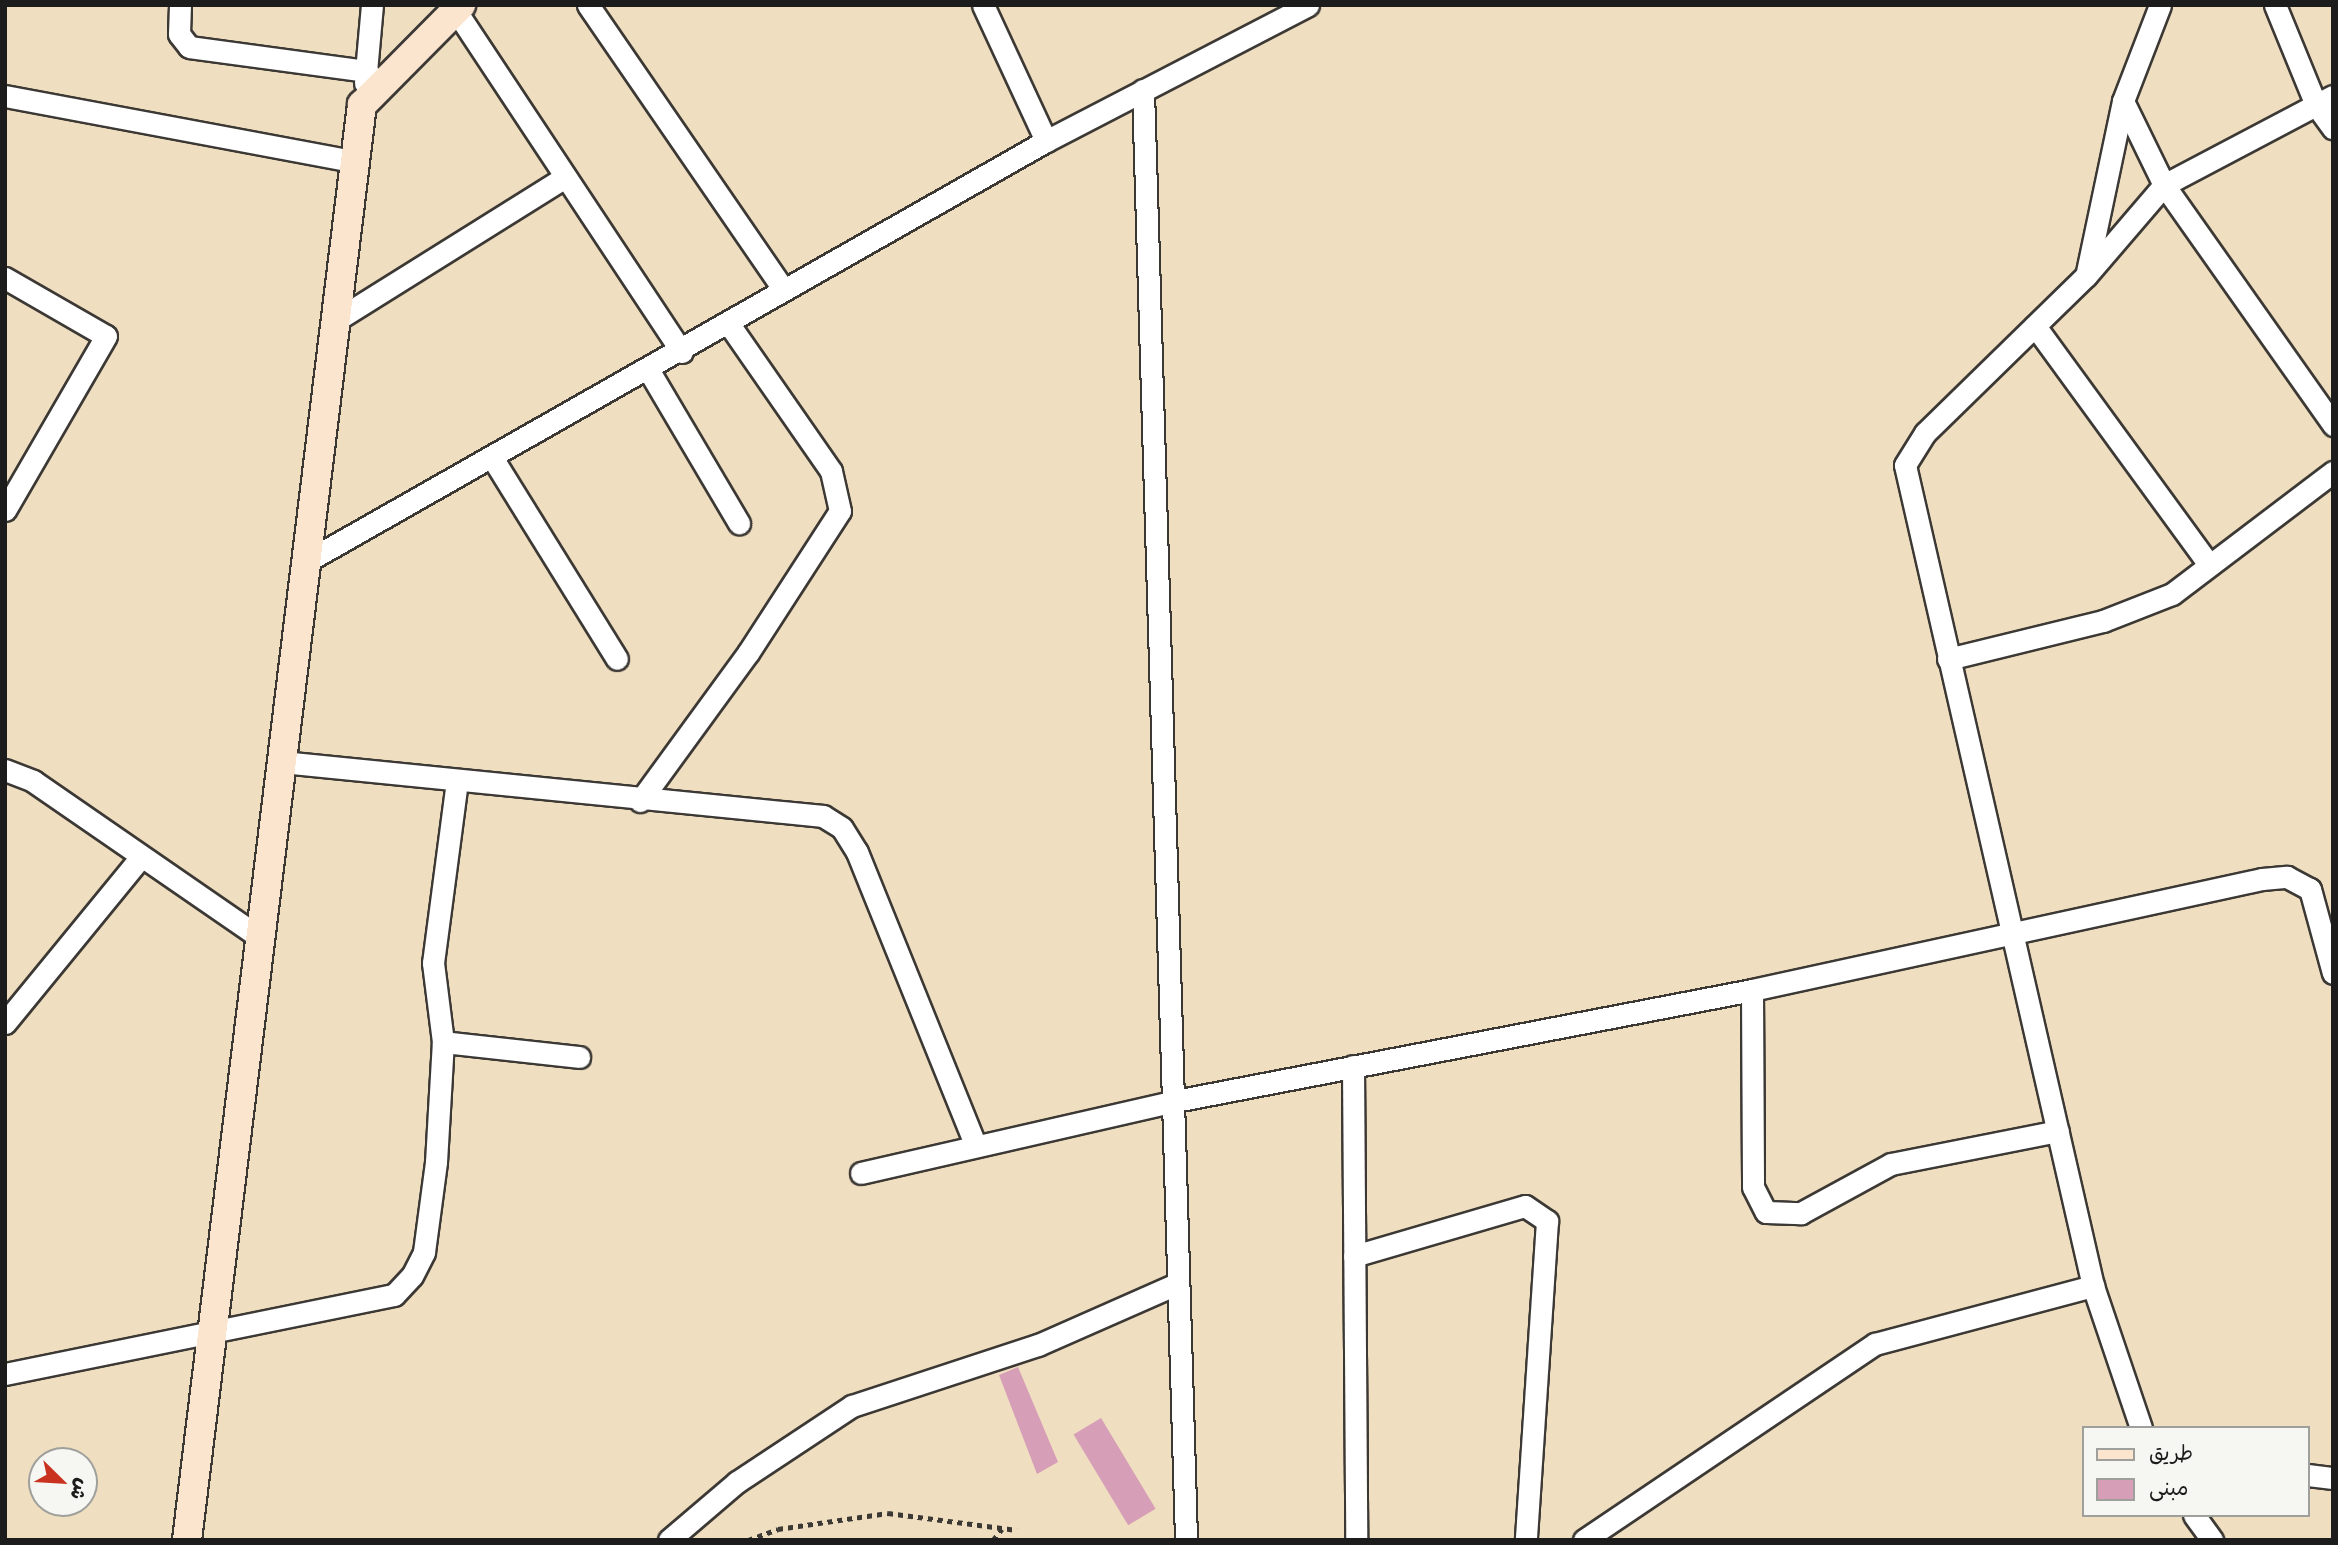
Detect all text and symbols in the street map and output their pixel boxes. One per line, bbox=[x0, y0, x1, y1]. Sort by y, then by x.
legend bbox=[2082, 1426, 2310, 1517]
text: طريق bbox=[2149, 1439, 2193, 1466]
north arrow bbox=[28, 1447, 98, 1517]
text: مبنى bbox=[2149, 1474, 2188, 1501]
text: ش bbox=[65, 1475, 96, 1504]

